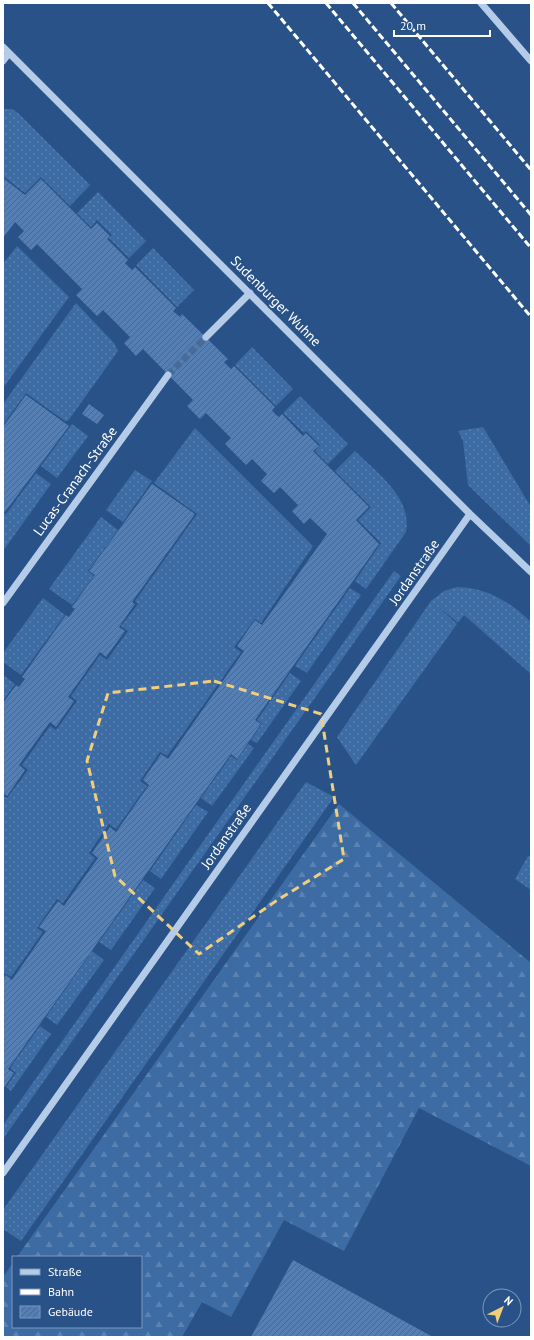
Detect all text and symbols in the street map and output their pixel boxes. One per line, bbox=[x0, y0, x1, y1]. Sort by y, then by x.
scale bar bbox=[394, 12, 490, 38]
text: 20 m bbox=[400, 18, 426, 33]
street label: Sudenburger Wuhne bbox=[227, 252, 325, 350]
street label: Lucas-Cranach-Straße bbox=[29, 423, 121, 539]
street label: Jordanstraße bbox=[384, 536, 443, 609]
street label: Jordanstraße bbox=[196, 800, 255, 873]
legend bbox=[12, 1256, 142, 1328]
text: Straße bbox=[48, 1264, 82, 1279]
text: Bahn bbox=[48, 1284, 74, 1299]
north arrow bbox=[482, 1288, 522, 1328]
text: N bbox=[501, 1293, 516, 1308]
text: Gebäude bbox=[48, 1304, 93, 1319]

